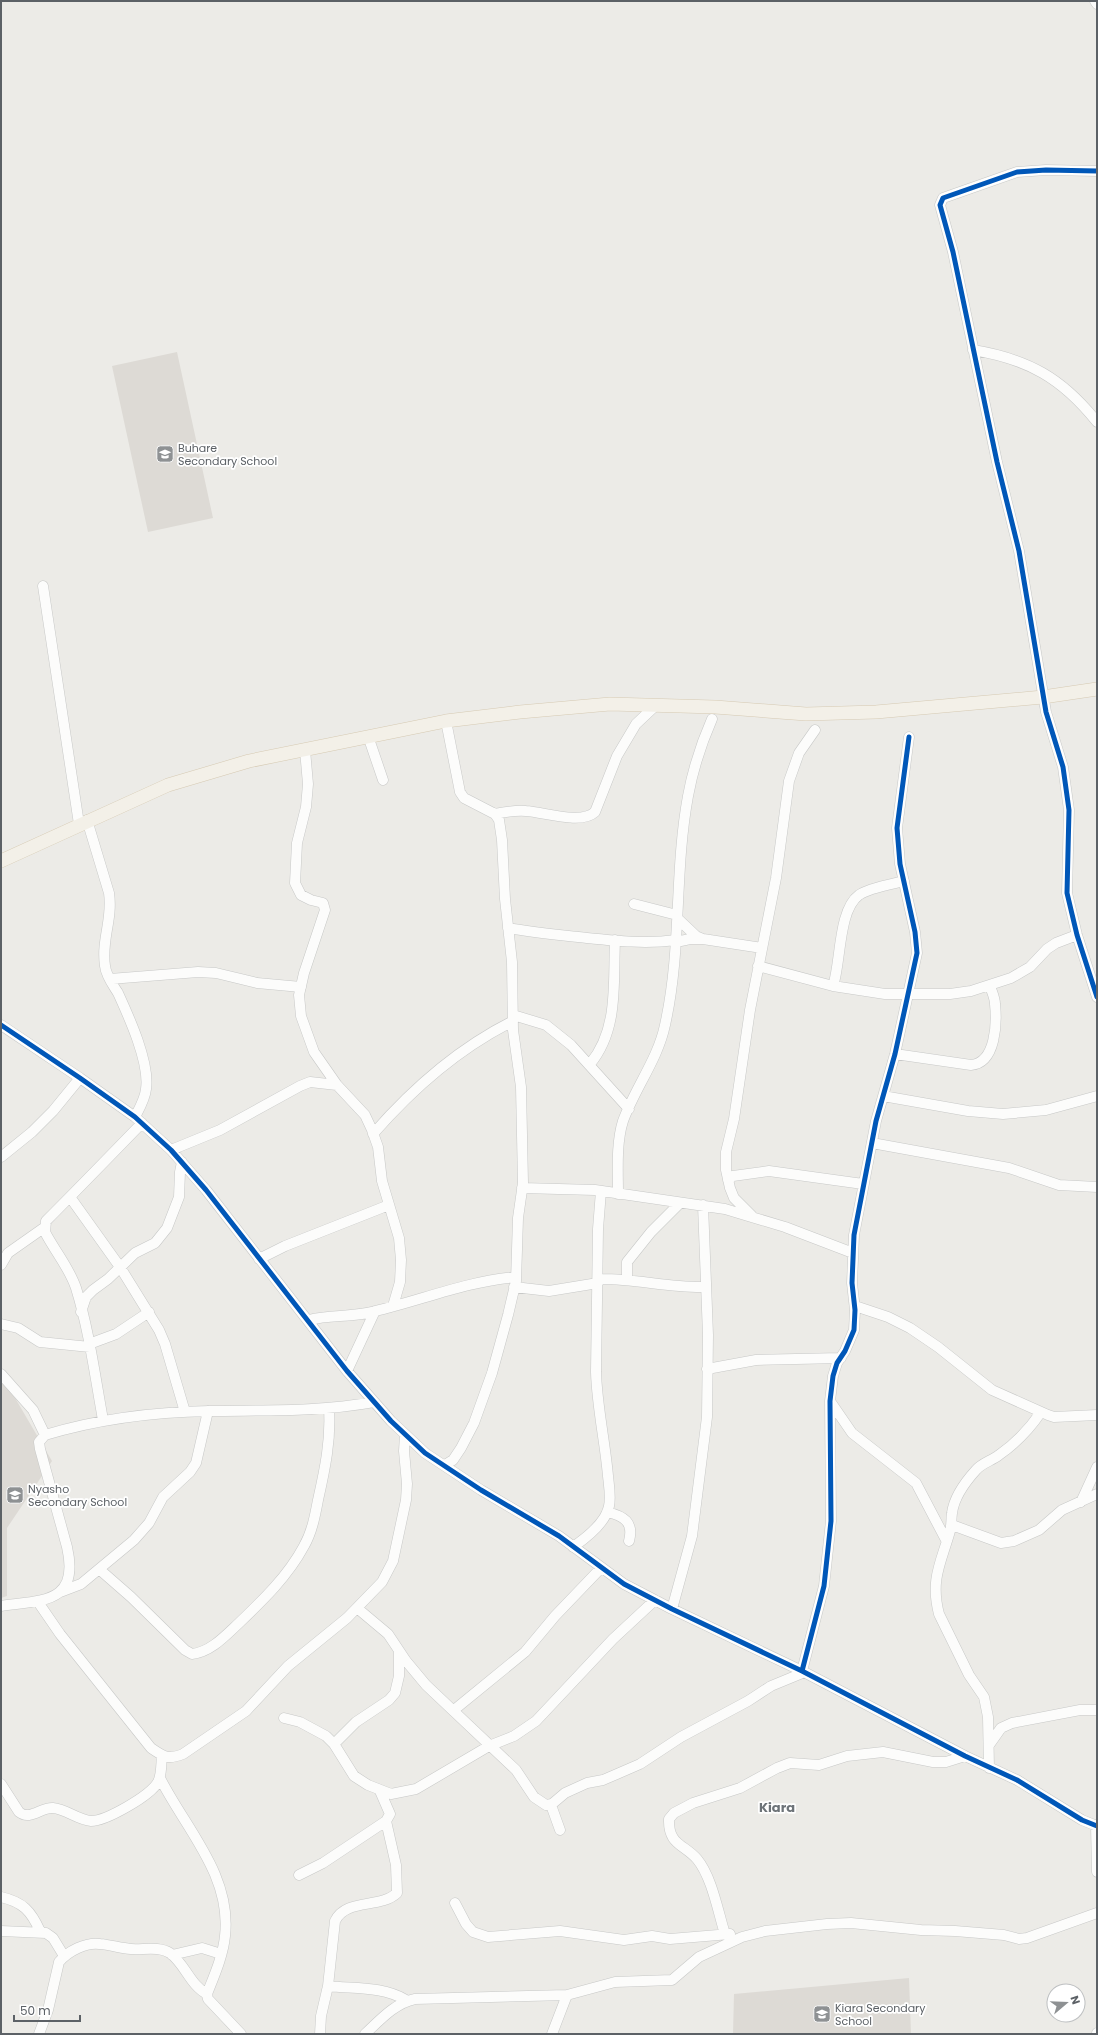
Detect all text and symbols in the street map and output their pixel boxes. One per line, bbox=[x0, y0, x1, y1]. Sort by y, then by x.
place label: Buhare Secondary School bbox=[178, 440, 277, 469]
school or university icon: Buhare Secondary School bbox=[155, 444, 175, 464]
place label: Nyasho Secondary School bbox=[28, 1481, 127, 1510]
school or university icon: Nyasho Secondary School bbox=[5, 1485, 25, 1505]
district label: Kiara bbox=[759, 1798, 795, 1817]
north arrow bbox=[1046, 1983, 1086, 2023]
text: N bbox=[1067, 1993, 1084, 2006]
scale bar bbox=[14, 1997, 80, 2023]
place label: Kiara Secondary School bbox=[835, 2000, 926, 2029]
text: 50 m bbox=[20, 2002, 51, 2019]
school or university icon: Kiara Secondary School bbox=[812, 2004, 832, 2024]

